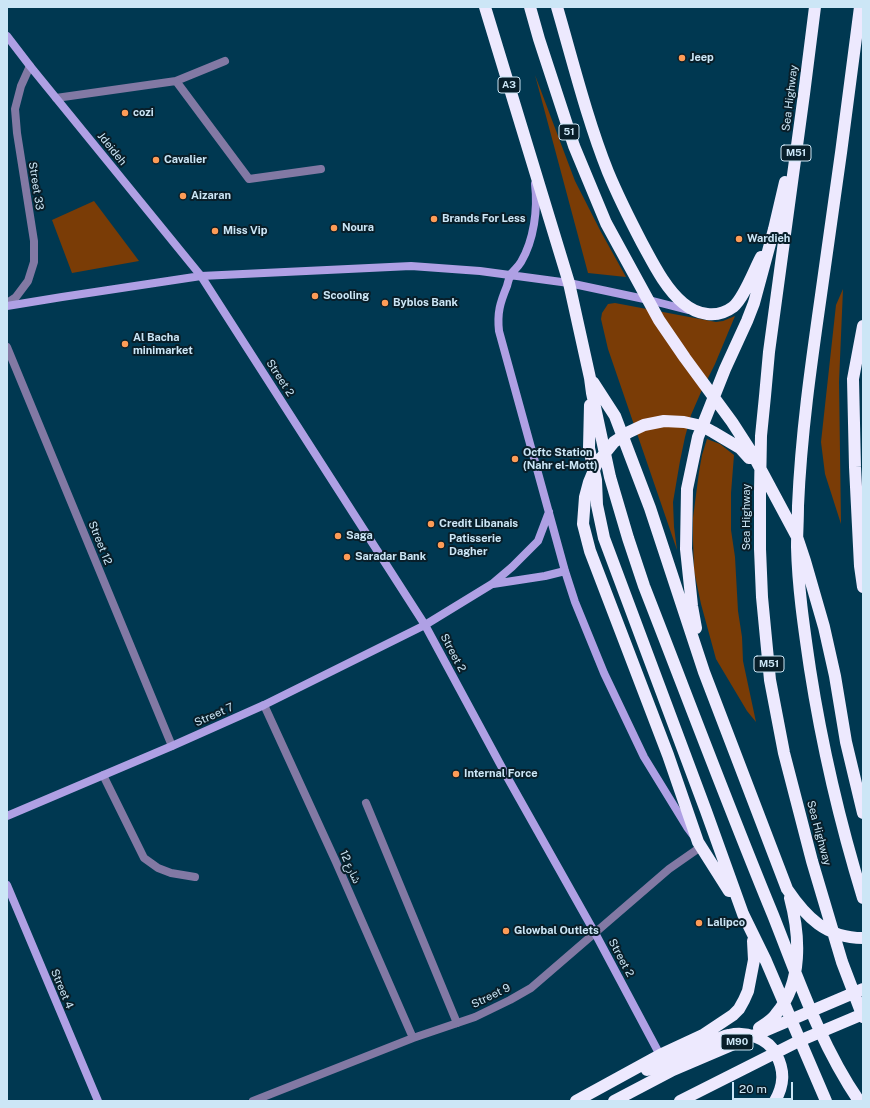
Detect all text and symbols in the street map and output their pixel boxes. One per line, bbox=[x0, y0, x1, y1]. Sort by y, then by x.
place label: Jeep bbox=[690, 51, 714, 65]
marker: Jeep bbox=[677, 53, 687, 63]
street label: Sea Highway bbox=[779, 64, 801, 132]
road number: A3 bbox=[498, 77, 520, 93]
place label: cozi bbox=[133, 106, 154, 120]
marker: cozi bbox=[120, 108, 130, 118]
road number: 51 bbox=[559, 124, 579, 140]
street label: Jdeideh bbox=[95, 130, 129, 168]
road number: M51 bbox=[781, 145, 811, 161]
place label: Cavalier bbox=[164, 153, 207, 167]
marker: Cavalier bbox=[151, 155, 161, 165]
street label: Street 33 bbox=[26, 161, 46, 211]
place label: Aizaran bbox=[191, 189, 231, 203]
marker: Aizaran bbox=[178, 191, 188, 201]
place label: Brands For Less bbox=[442, 212, 526, 226]
marker: Brands For Less bbox=[429, 214, 439, 224]
place label: Noura bbox=[342, 221, 374, 235]
marker: Noura bbox=[329, 223, 339, 233]
place label: Miss Vip bbox=[223, 224, 267, 238]
marker: Miss Vip bbox=[210, 226, 220, 236]
place label: Wardieh bbox=[747, 232, 790, 246]
marker: Wardieh bbox=[734, 234, 744, 244]
place label: Scooling bbox=[323, 289, 369, 303]
marker: Scooling bbox=[310, 291, 320, 301]
place label: Byblos Bank bbox=[393, 296, 458, 310]
marker: Byblos Bank bbox=[380, 298, 390, 308]
place label: Al Bacha minimarket bbox=[133, 331, 193, 357]
marker: Al Bacha minimarket bbox=[120, 339, 130, 349]
street label: Street 2 bbox=[263, 357, 297, 399]
place label: Ocftc Station (Nahr el-Mott) bbox=[523, 446, 598, 472]
marker: Ocftc Station (Nahr el-Mott) bbox=[510, 454, 520, 464]
street label: Sea Highway bbox=[740, 484, 754, 550]
place label: Credit Libanais bbox=[439, 517, 518, 531]
street label: Street 12 bbox=[85, 519, 115, 567]
marker: Credit Libanais bbox=[426, 519, 436, 529]
place label: Saga bbox=[346, 529, 373, 543]
marker: Saga bbox=[333, 531, 343, 541]
place label: Patisserie Dagher bbox=[449, 532, 501, 558]
marker: Patisserie Dagher bbox=[436, 540, 446, 550]
place label: Saradar Bank bbox=[355, 550, 426, 564]
marker: Saradar Bank bbox=[342, 552, 352, 562]
street label: Street 2 bbox=[437, 632, 469, 674]
road number: M51 bbox=[754, 656, 784, 672]
street label: Street 7 bbox=[192, 701, 236, 729]
place label: Internal Force bbox=[464, 767, 538, 781]
marker: Internal Force bbox=[451, 769, 461, 779]
street label: Sea Highway bbox=[804, 799, 834, 867]
street label: شارع 12 bbox=[337, 848, 363, 886]
place label: Lalipco bbox=[707, 916, 745, 930]
marker: Lalipco bbox=[694, 918, 704, 928]
place label: Glowbal Outlets bbox=[514, 924, 599, 938]
marker: Glowbal Outlets bbox=[501, 926, 511, 936]
street label: Street 2 bbox=[605, 937, 637, 979]
street label: Street 4 bbox=[48, 967, 76, 1011]
street label: Street 9 bbox=[469, 981, 513, 1011]
road number: M90 bbox=[721, 1034, 753, 1050]
scale bar bbox=[734, 1074, 795, 1100]
text: 20 m bbox=[739, 1082, 767, 1096]

